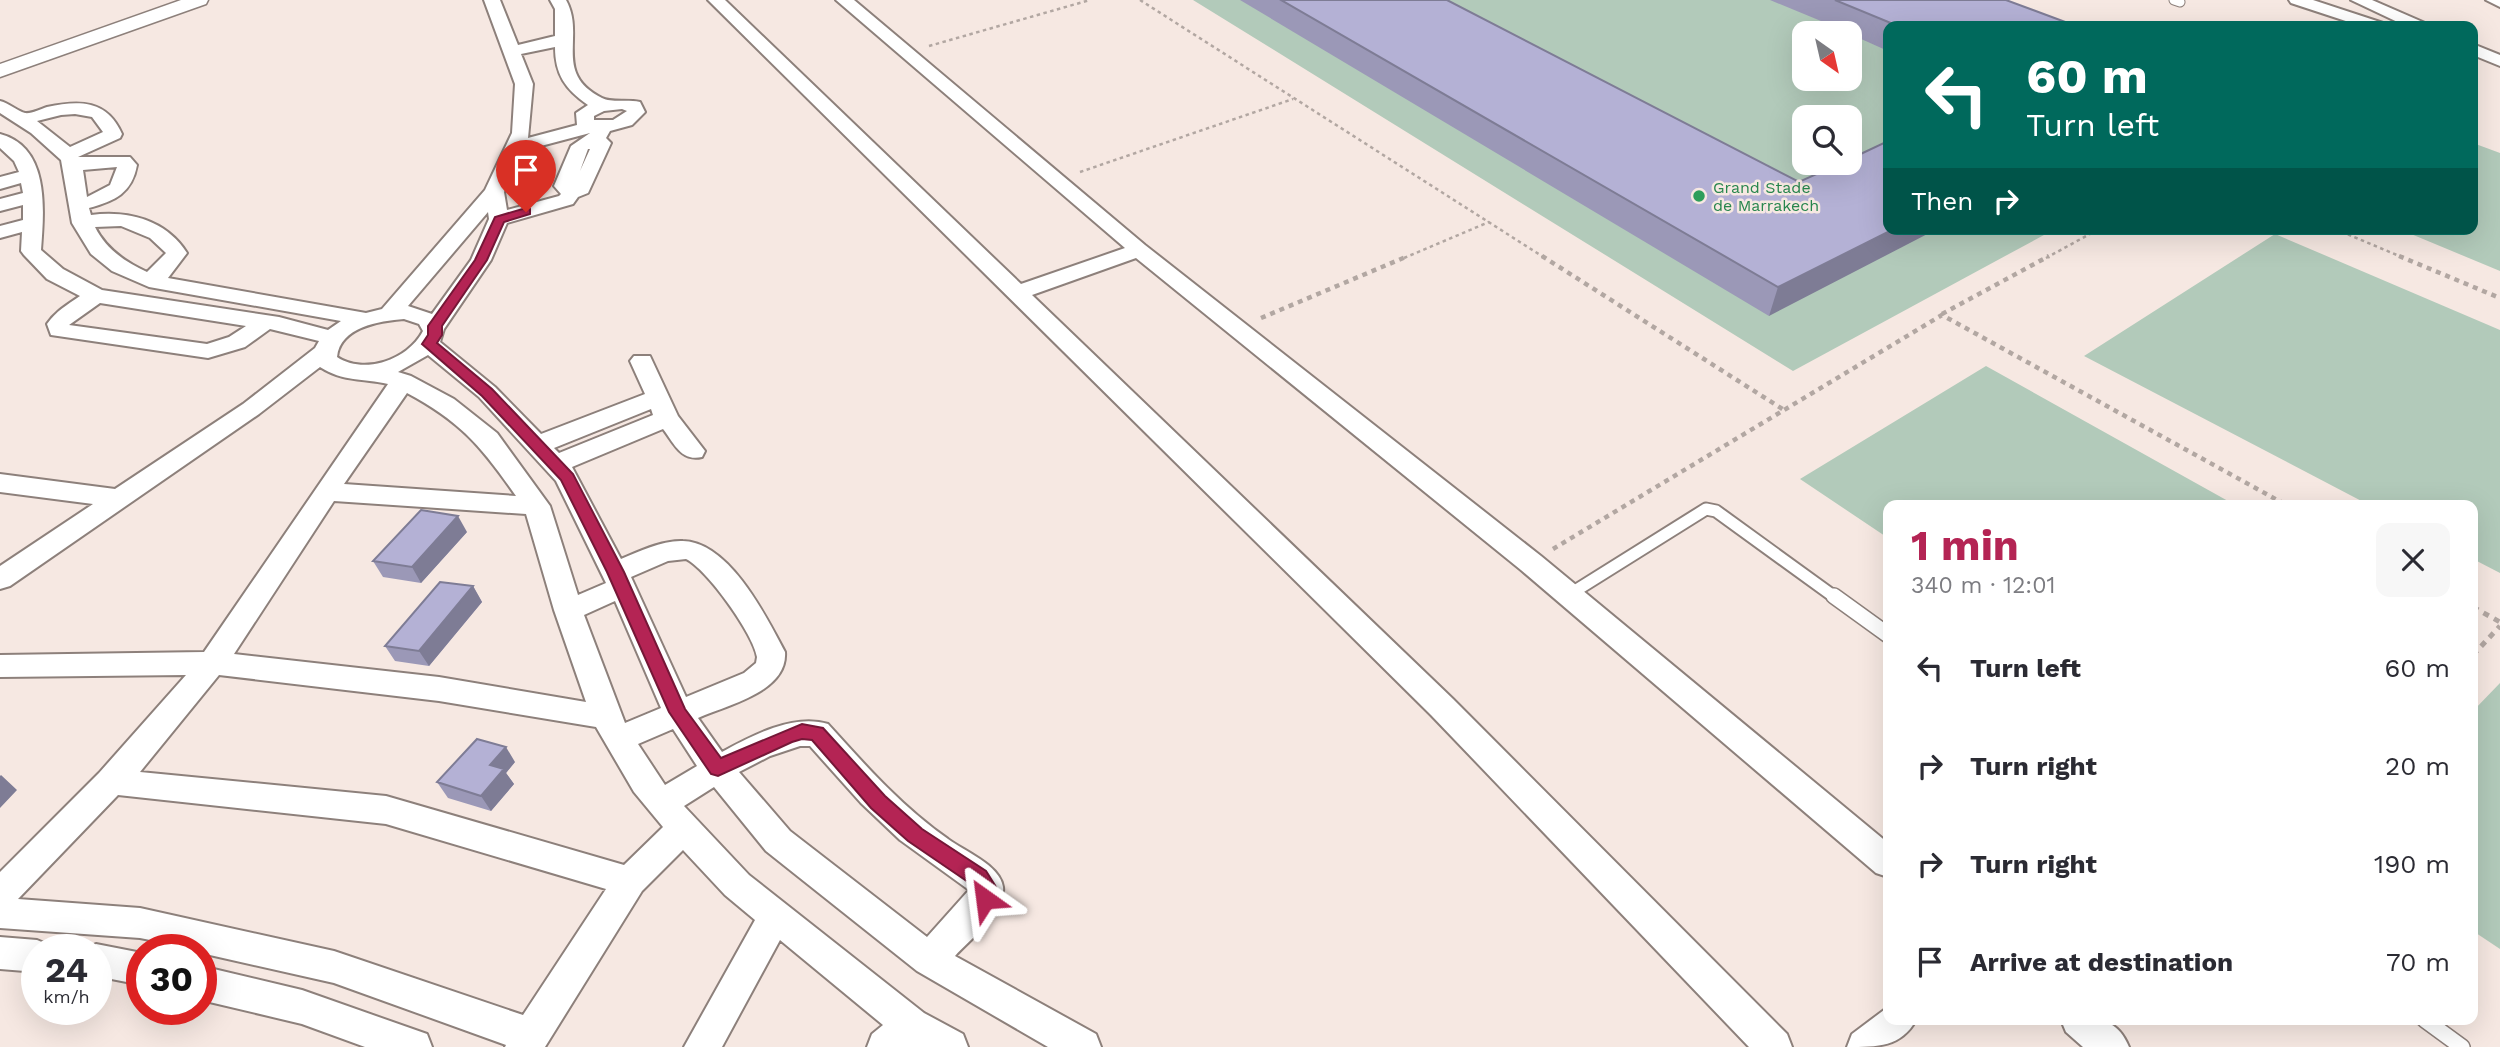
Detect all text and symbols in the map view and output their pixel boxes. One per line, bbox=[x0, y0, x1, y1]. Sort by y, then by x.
north arrow bbox=[1792, 21, 1862, 91]
map controls bbox=[1792, 21, 1862, 175]
text: 60 m bbox=[2026, 47, 2148, 105]
icon: left bbox=[1911, 49, 2002, 140]
button: search bbox=[1792, 105, 1862, 175]
text: Turn left bbox=[2026, 106, 2159, 144]
pin bbox=[496, 140, 556, 212]
icon: arrive bbox=[507, 151, 545, 189]
place label: Grand Stade de Marrakech bbox=[1713, 178, 1819, 215]
icon: right bbox=[1987, 182, 2025, 220]
text: Then bbox=[1911, 186, 1973, 216]
marker: Grand Stade de Marrakech bbox=[1691, 188, 1707, 204]
text: 1 min bbox=[1911, 521, 2019, 570]
button: close bbox=[2376, 523, 2450, 597]
text: 340 m · 12:01 bbox=[1911, 572, 2055, 599]
icon: left bbox=[1911, 649, 1949, 687]
text: Turn left bbox=[1970, 653, 2081, 683]
text: 60 m bbox=[2384, 653, 2450, 683]
icon: right bbox=[1911, 747, 1949, 785]
text: Turn right bbox=[1970, 751, 2097, 781]
text: 20 m bbox=[2385, 751, 2450, 781]
icon: right bbox=[1911, 845, 1949, 883]
text: Turn right bbox=[1970, 849, 2097, 879]
text: 190 m bbox=[2374, 849, 2450, 879]
position arrow bbox=[948, 862, 1022, 936]
speed limit sign: 30 bbox=[126, 934, 217, 1025]
icon: arrive bbox=[1911, 943, 1949, 981]
text: Arrive at destination bbox=[1970, 947, 2233, 977]
text: 70 m bbox=[2386, 947, 2450, 977]
text: 24 bbox=[45, 949, 88, 991]
text: km/h bbox=[43, 986, 90, 1007]

